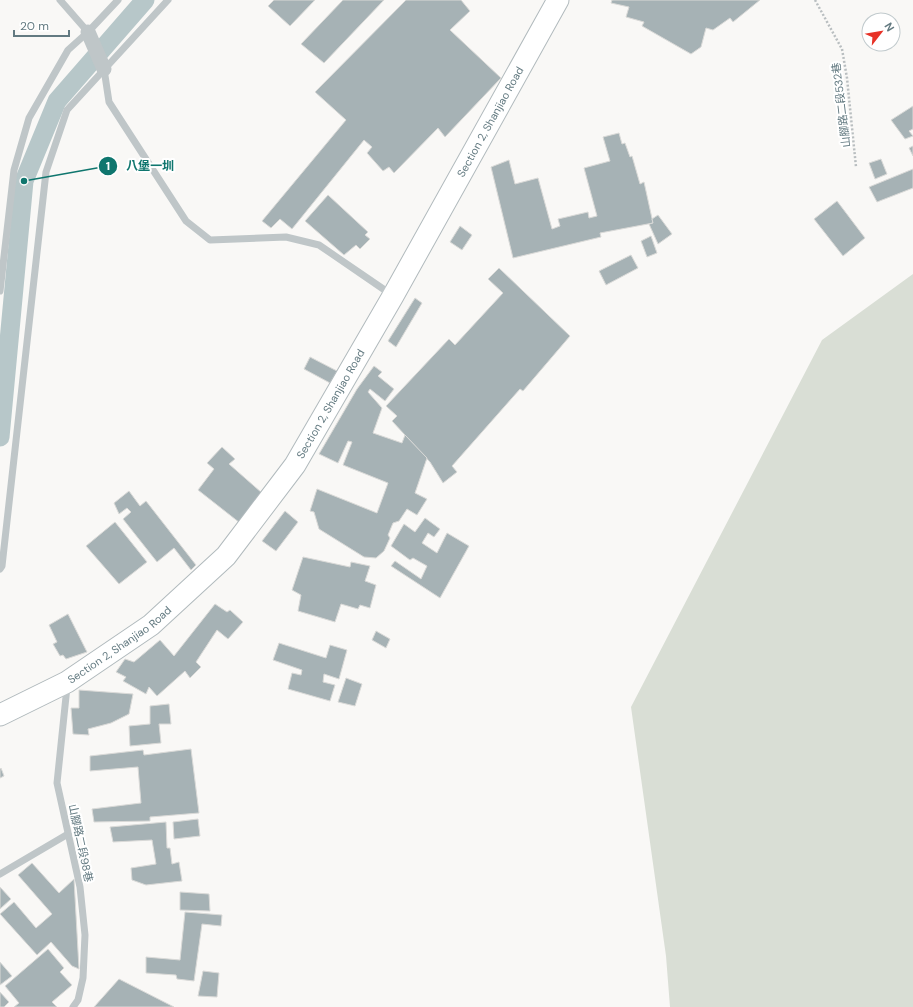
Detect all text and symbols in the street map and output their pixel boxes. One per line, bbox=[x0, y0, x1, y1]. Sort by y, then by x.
scale bar bbox=[14, 12, 69, 38]
north arrow bbox=[861, 12, 901, 52]
text: 20 m bbox=[20, 18, 49, 34]
text: N bbox=[882, 20, 898, 34]
street label: 山腳路二段532巷 bbox=[829, 62, 853, 148]
street label: Section 2, Shanjiao Road bbox=[454, 64, 526, 180]
callout: 八堡一圳 bbox=[98, 154, 182, 178]
text: 1 bbox=[106, 158, 110, 174]
text: 八堡一圳 bbox=[126, 158, 174, 174]
street label: Section 2, Shanjiao Road bbox=[293, 347, 368, 461]
street label: Section 2, Shanjiao Road bbox=[65, 603, 174, 687]
street label: 山腳路二段98巷 bbox=[66, 803, 96, 883]

